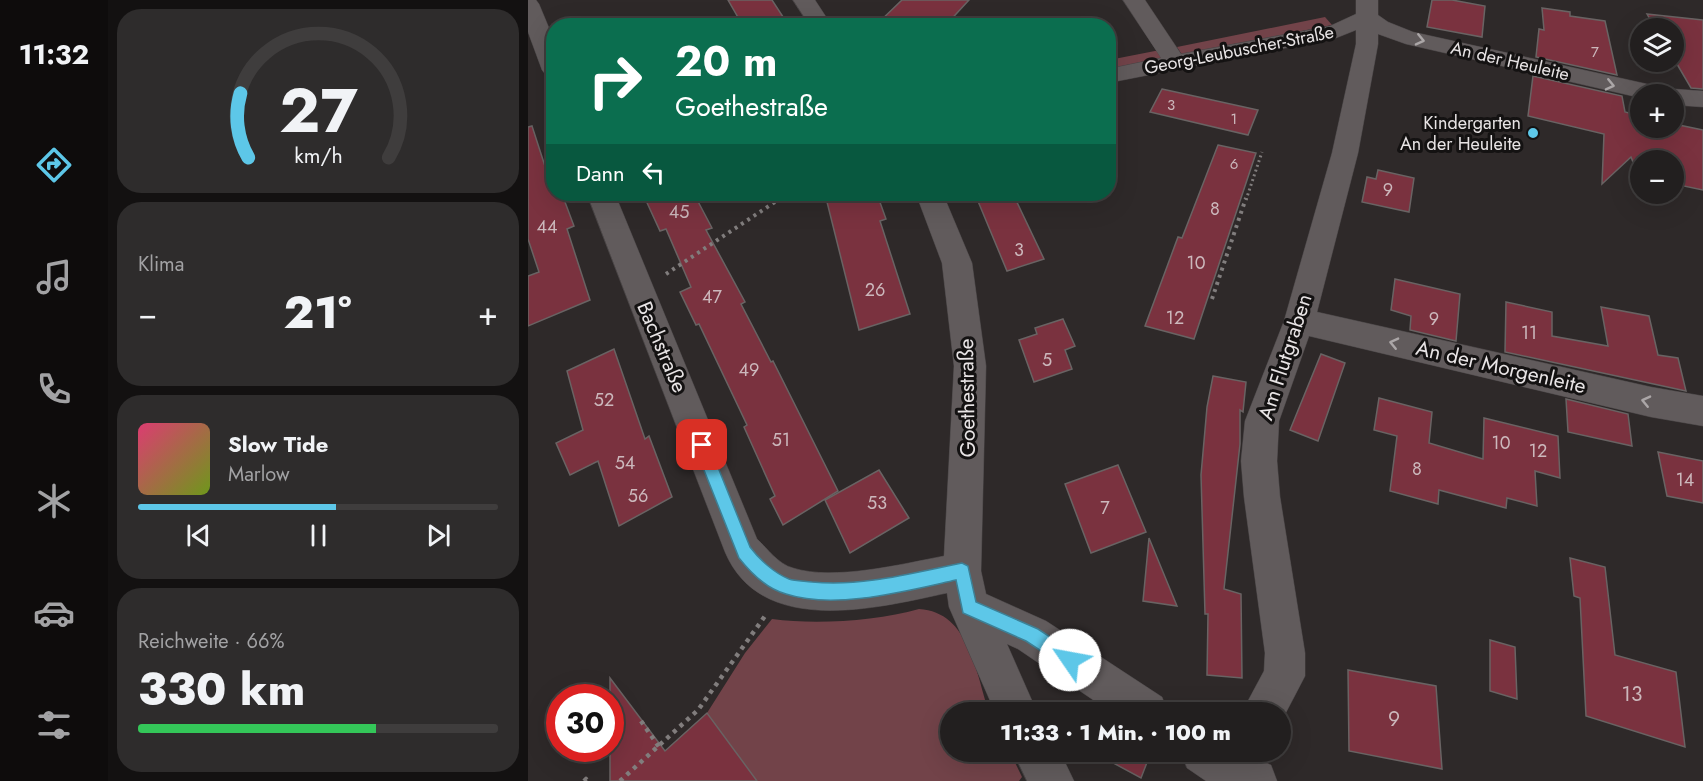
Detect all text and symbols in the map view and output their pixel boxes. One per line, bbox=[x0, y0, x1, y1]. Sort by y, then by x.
map controls bbox=[1630, 18, 1684, 204]
button: layers bbox=[1630, 18, 1684, 72]
street label: Georg-Leubuscher-Straße bbox=[1142, 19, 1336, 81]
text: 20 m bbox=[675, 31, 777, 92]
one-way arrow bbox=[1415, 32, 1425, 45]
text: 11:32 bbox=[19, 35, 89, 74]
street label: An der Heuleite bbox=[1448, 35, 1572, 87]
house number: 7 bbox=[1591, 41, 1599, 63]
icon: right bbox=[576, 42, 654, 120]
text: 27 bbox=[279, 65, 358, 155]
one-way arrow bbox=[1604, 78, 1614, 91]
button: + bbox=[1630, 84, 1684, 138]
text: Goethestraße bbox=[675, 87, 828, 126]
house number: 3 bbox=[1167, 94, 1175, 116]
house number: 1 bbox=[1231, 108, 1237, 130]
place label: Kindergarten An der Heuleite bbox=[1400, 110, 1521, 157]
marker: Kindergarten An der Heuleite bbox=[1526, 126, 1540, 140]
text: km/h bbox=[294, 140, 342, 171]
icon: directions bbox=[33, 144, 75, 186]
button: − bbox=[1630, 150, 1684, 204]
house number: 6 bbox=[1230, 153, 1238, 175]
icon: left bbox=[637, 156, 670, 189]
text: Dann bbox=[576, 157, 625, 189]
house number: 9 bbox=[1383, 177, 1393, 203]
house number: 8 bbox=[1210, 196, 1220, 222]
house number: 45 bbox=[669, 199, 689, 225]
house number: 44 bbox=[537, 214, 558, 240]
house number: 3 bbox=[1014, 237, 1024, 263]
text: Klima bbox=[138, 250, 184, 279]
house number: 10 bbox=[1187, 250, 1206, 276]
icon: music bbox=[33, 256, 75, 298]
house number: 26 bbox=[865, 277, 885, 303]
text: 21° bbox=[284, 280, 352, 345]
house number: 47 bbox=[702, 284, 723, 310]
text: − bbox=[138, 290, 157, 337]
text: + bbox=[478, 290, 498, 337]
street label: Am Flutgraben bbox=[1250, 290, 1320, 424]
street label: Bachstraße bbox=[629, 297, 695, 397]
house number: 12 bbox=[1166, 305, 1184, 331]
house number: 9 bbox=[1429, 306, 1439, 332]
house number: 11 bbox=[1521, 320, 1537, 346]
street label: An der Morgenleite bbox=[1413, 333, 1589, 401]
one-way arrow bbox=[1389, 337, 1399, 350]
street label: Goethestraße bbox=[951, 338, 983, 458]
house number: 5 bbox=[1042, 347, 1052, 373]
house number: 49 bbox=[739, 357, 759, 383]
icon: phone bbox=[33, 368, 75, 410]
house number: 52 bbox=[594, 387, 614, 413]
one-way arrow bbox=[1641, 395, 1651, 408]
pin bbox=[676, 419, 727, 470]
house number: 51 bbox=[772, 427, 790, 453]
text: Slow Tide bbox=[228, 428, 328, 460]
icon: arrive bbox=[685, 428, 718, 461]
house number: 10 bbox=[1492, 430, 1511, 456]
house number: 12 bbox=[1529, 438, 1547, 464]
house number: 54 bbox=[615, 450, 635, 476]
house number: 8 bbox=[1412, 456, 1422, 482]
text: Marlow bbox=[228, 460, 290, 489]
house number: 14 bbox=[1676, 467, 1694, 493]
icon: climate bbox=[33, 480, 75, 522]
house number: 56 bbox=[628, 483, 648, 509]
house number: 53 bbox=[867, 490, 887, 516]
house number: 7 bbox=[1100, 495, 1110, 521]
icon: previous bbox=[182, 519, 215, 552]
icon: pause bbox=[302, 519, 335, 552]
icon: next bbox=[422, 519, 455, 552]
icon: car bbox=[33, 592, 75, 634]
text: Reichweite · 66% bbox=[138, 627, 285, 656]
position arrow bbox=[1038, 628, 1102, 692]
text: 330 km bbox=[138, 657, 305, 722]
house number: 13 bbox=[1622, 679, 1642, 709]
speed limit sign: 30 bbox=[546, 684, 624, 762]
icon: filters bbox=[33, 704, 75, 746]
house number: 9 bbox=[1388, 704, 1400, 734]
text: 11:33 · 1 Min. · 100 m bbox=[1000, 716, 1231, 748]

